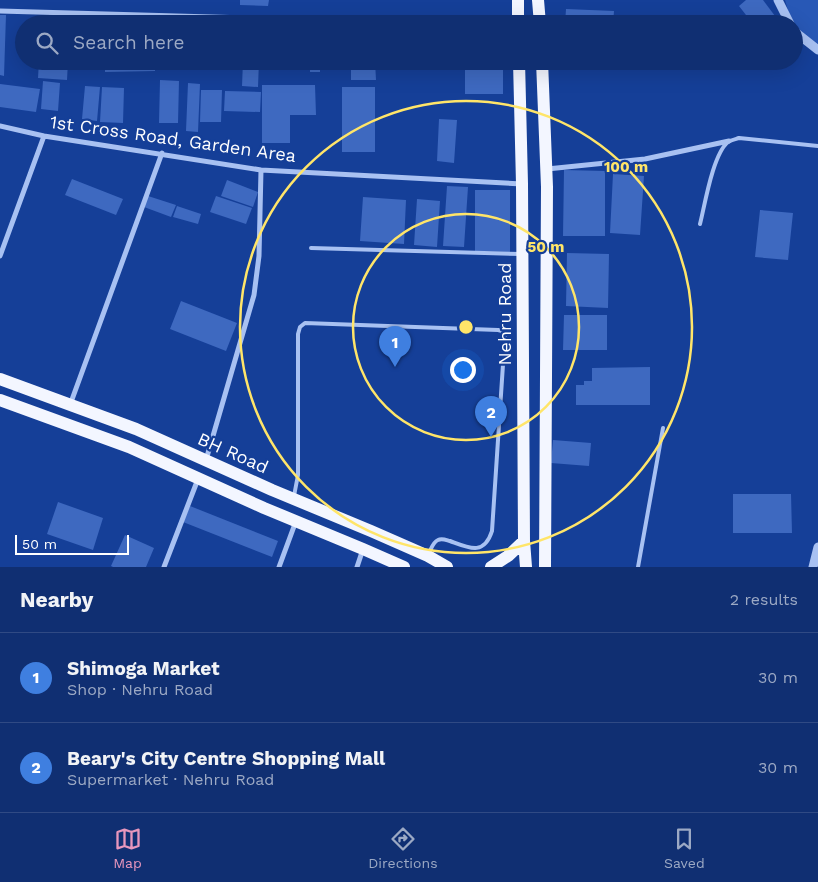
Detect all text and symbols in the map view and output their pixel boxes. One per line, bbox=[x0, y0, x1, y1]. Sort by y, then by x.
search box bbox=[15, 15, 803, 70]
icon: search bbox=[33, 29, 61, 57]
text: Search here bbox=[73, 31, 184, 54]
street label: 1st Cross Road, Garden Area bbox=[49, 111, 298, 166]
text: 100 m bbox=[604, 158, 648, 176]
text: 50 m bbox=[528, 238, 564, 256]
street label: Nehru Road bbox=[494, 262, 515, 366]
centre of rings bbox=[457, 318, 475, 336]
pin: 1 bbox=[379, 326, 411, 367]
your location bbox=[450, 357, 476, 383]
pin: 2 bbox=[475, 396, 507, 437]
street label: BH Road bbox=[195, 428, 272, 477]
scale bar bbox=[15, 532, 129, 555]
text: 50 m bbox=[22, 536, 57, 552]
text: Nearby bbox=[20, 587, 93, 612]
text: 2 results bbox=[730, 590, 798, 609]
text: Shimoga Market bbox=[67, 657, 220, 680]
text: 1 bbox=[33, 668, 39, 687]
text: 30 m bbox=[758, 668, 798, 687]
text: Shop · Nehru Road bbox=[67, 680, 213, 699]
text: Beary's City Centre Shopping Mall bbox=[67, 747, 385, 770]
text: 2 bbox=[31, 758, 41, 777]
text: 30 m bbox=[758, 758, 798, 777]
text: Supermarket · Nehru Road bbox=[67, 770, 274, 789]
tab: Map bbox=[113, 825, 142, 871]
tab: Directions bbox=[368, 825, 438, 871]
tab: Saved bbox=[664, 825, 705, 871]

